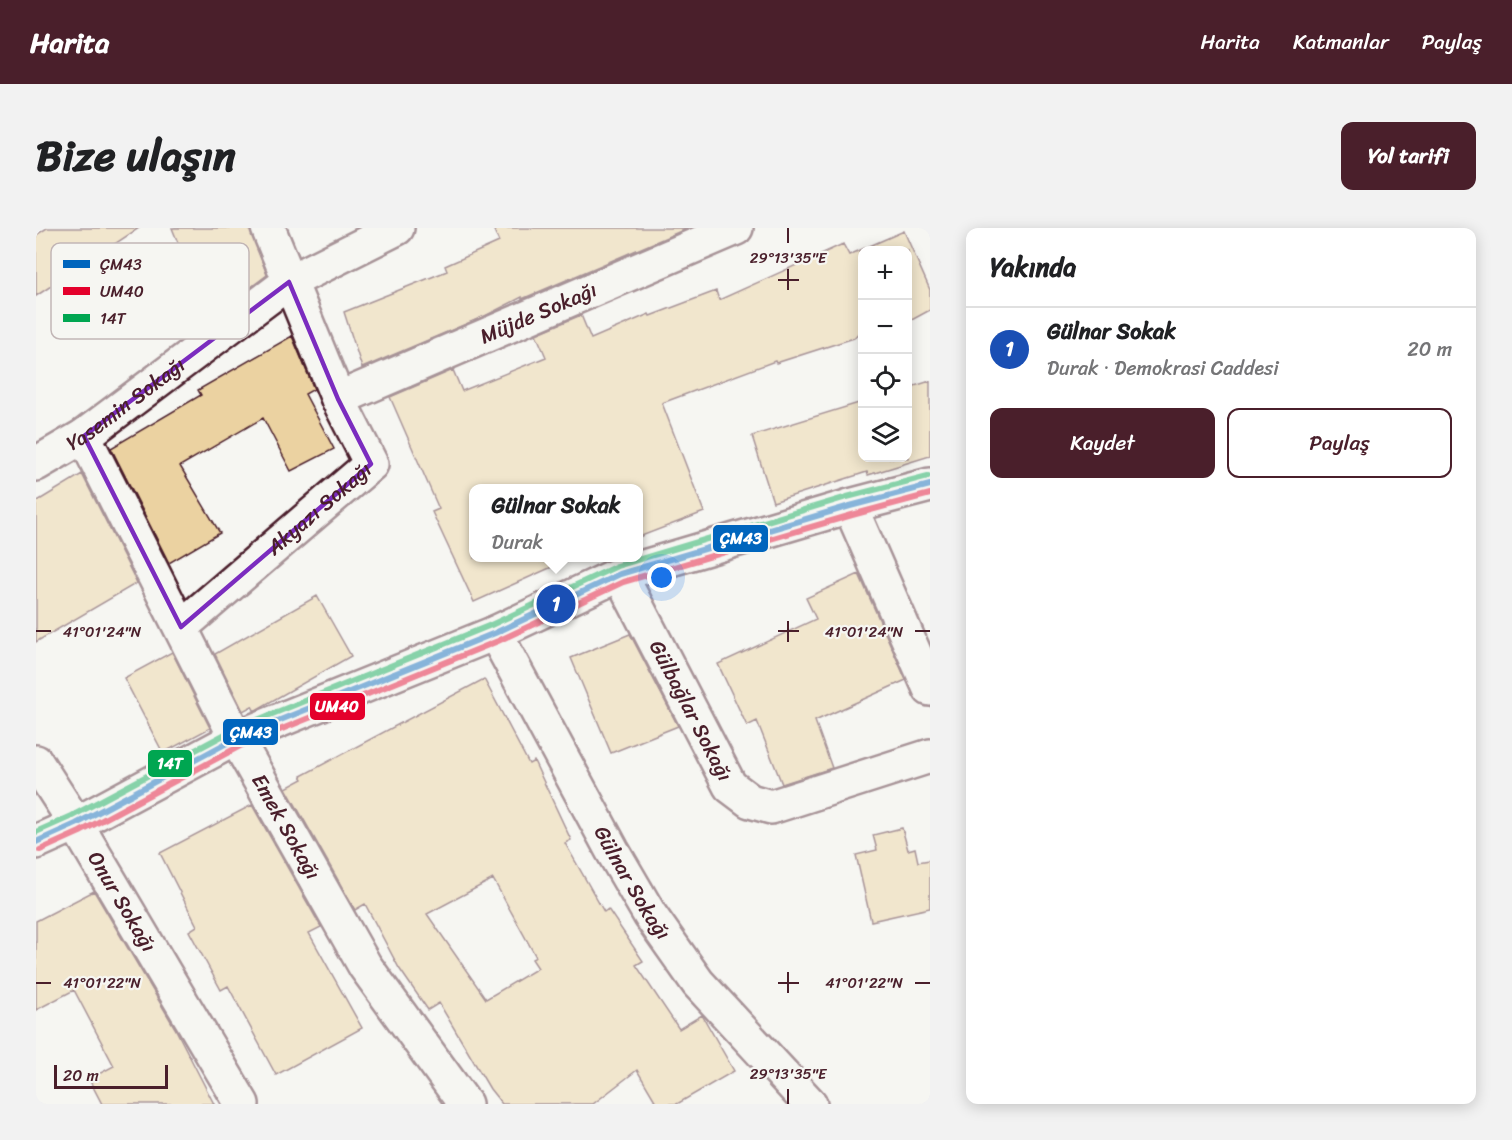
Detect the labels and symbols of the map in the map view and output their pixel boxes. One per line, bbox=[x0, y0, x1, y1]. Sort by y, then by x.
legend bbox=[51, 243, 249, 339]
text: 29°13'35"E bbox=[750, 245, 828, 271]
text: ÇM43 bbox=[100, 250, 142, 279]
street label: Müjde Sokağı bbox=[474, 271, 603, 355]
text: UM40 bbox=[100, 277, 144, 306]
text: 14T bbox=[100, 304, 127, 333]
street label: Yasemin Sokağı bbox=[59, 347, 194, 462]
street label: Akyazı Sokağı bbox=[257, 452, 381, 566]
line badge: ÇM43 bbox=[712, 524, 769, 553]
text: ÇM43 bbox=[719, 524, 762, 553]
your location bbox=[647, 563, 676, 592]
pin: 1 bbox=[536, 582, 576, 626]
text: 41°01'24"N bbox=[63, 619, 142, 645]
text: 41°01'24"N bbox=[825, 619, 904, 645]
street label: Gülbağlar Sokağı bbox=[638, 633, 744, 788]
line badge: UM40 bbox=[309, 692, 366, 721]
text: UM40 bbox=[315, 692, 359, 721]
line badge: ÇM43 bbox=[222, 718, 279, 746]
text: ÇM43 bbox=[229, 718, 272, 747]
line badge: 14T bbox=[147, 749, 193, 778]
text: 14T bbox=[157, 749, 184, 778]
street label: Emek Sokağı bbox=[241, 766, 332, 887]
street label: Gülnar Sokağı bbox=[583, 818, 681, 948]
street label: Onur Sokağı bbox=[77, 844, 167, 960]
text: 41°01'22"N bbox=[63, 970, 141, 996]
text: 41°01'22"N bbox=[825, 970, 903, 996]
text: 29°13'35"E bbox=[750, 1061, 828, 1087]
scale bar bbox=[54, 1062, 168, 1090]

